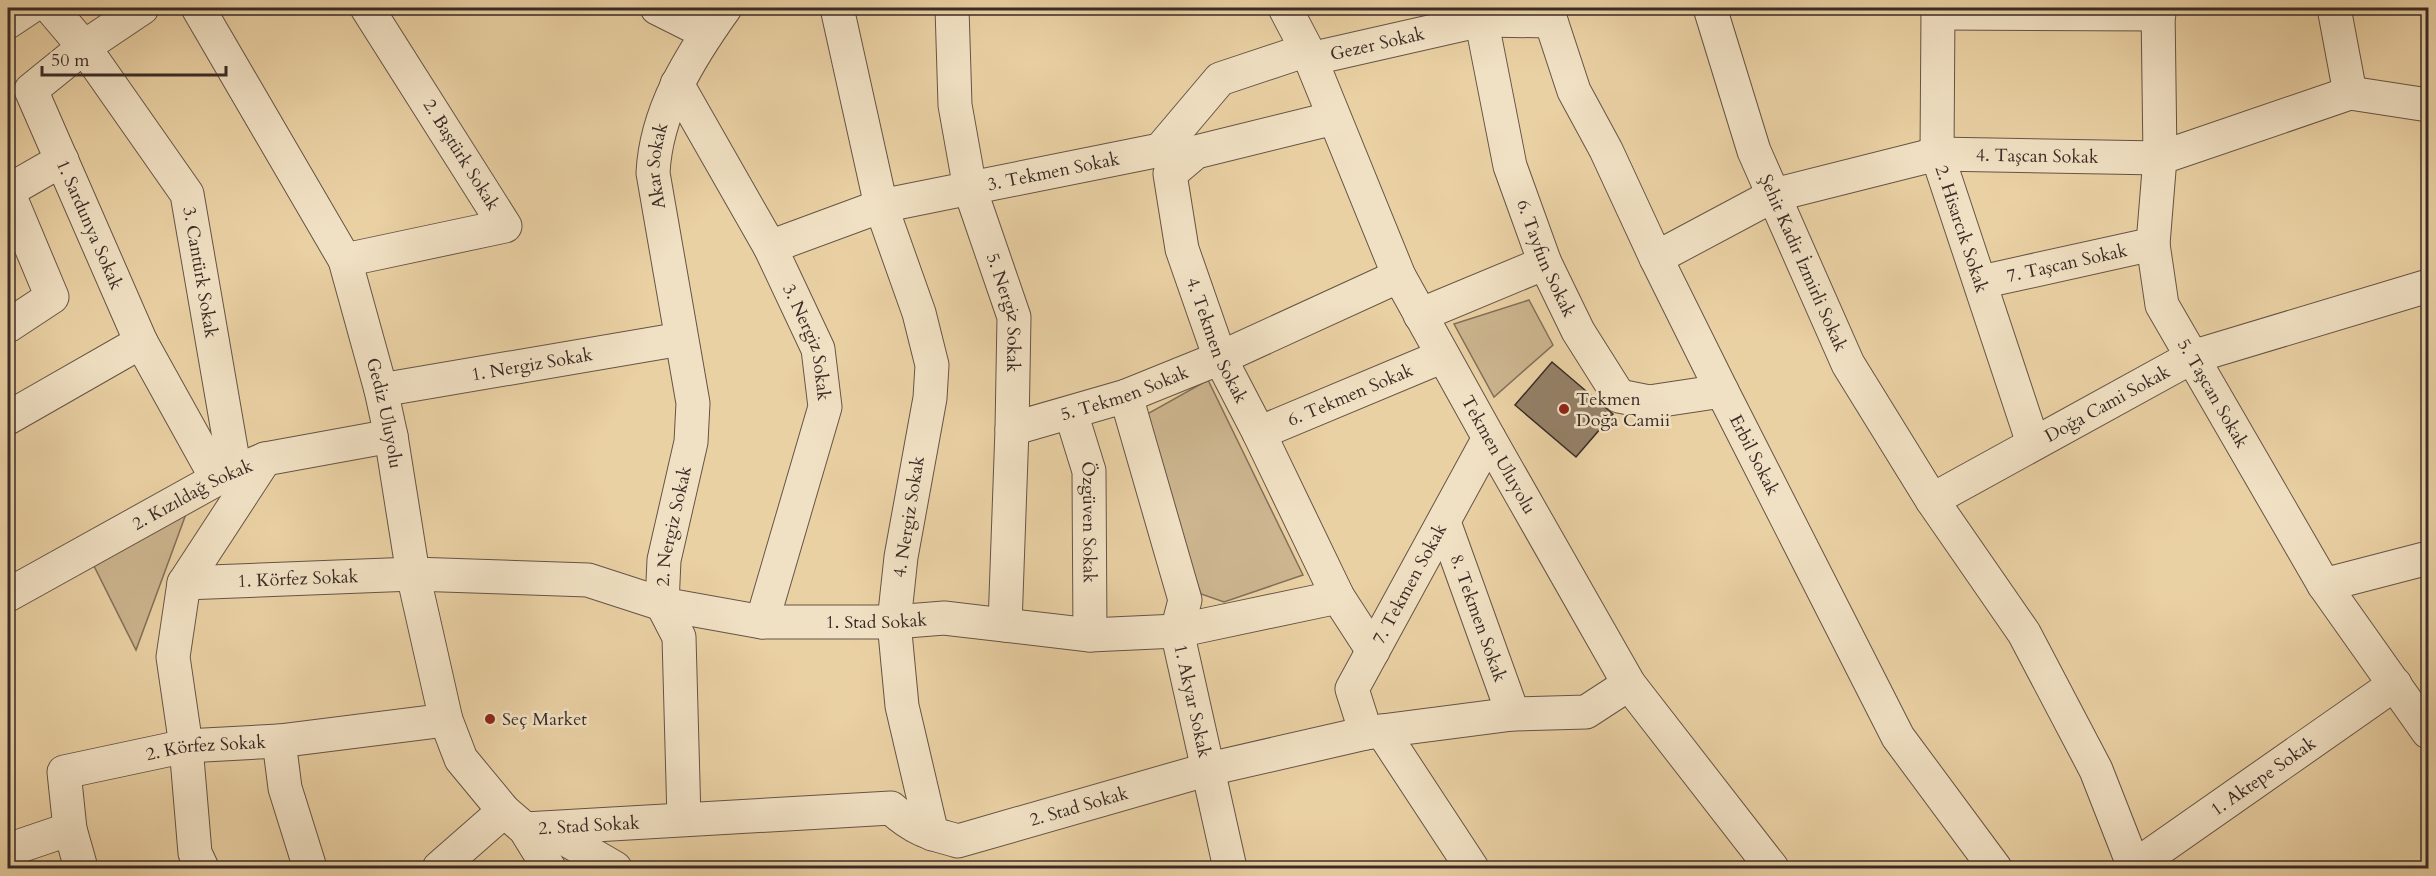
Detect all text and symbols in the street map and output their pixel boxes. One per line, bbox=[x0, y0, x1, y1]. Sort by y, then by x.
street label: Gezer Sokak bbox=[1328, 21, 1427, 67]
scale bar bbox=[42, 39, 226, 77]
text: 50 m bbox=[51, 48, 90, 73]
street label: 2. Baştürk Sokak bbox=[417, 95, 505, 216]
street label: Akar Sokak bbox=[641, 119, 674, 211]
street label: 4. Taşcan Sokak bbox=[1976, 142, 2099, 169]
street label: 3. Tekmen Sokak bbox=[985, 146, 1122, 197]
street label: 1. Sardunya Sokak bbox=[50, 156, 129, 294]
street label: 2. Hisarcık Sokak bbox=[1929, 162, 1995, 296]
street label: Şehit Kadir İzmirli Sokak bbox=[1753, 170, 1854, 356]
street label: 6. Tayfun Sokak bbox=[1511, 196, 1582, 321]
street label: 3. Cantürk Sokak bbox=[177, 205, 224, 340]
street label: 7. Taşcan Sokak bbox=[2004, 238, 2130, 288]
street label: 5. Nergiz Sokak bbox=[980, 250, 1027, 373]
street label: 4. Tekmen Sokak bbox=[1180, 274, 1254, 408]
street label: 3. Nergiz Sokak bbox=[777, 280, 837, 402]
street label: 5. Taşcan Sokak bbox=[2172, 334, 2255, 453]
street label: 1. Nergiz Sokak bbox=[469, 342, 595, 387]
street label: Gediz Uluyolu bbox=[360, 355, 409, 470]
street label: 6. Tekmen Sokak bbox=[1284, 357, 1417, 432]
street label: 5. Tekmen Sokak bbox=[1058, 359, 1193, 427]
street label: Doğa Cami Sokak bbox=[2040, 359, 2175, 448]
place label: Tekmen Doğa Camii bbox=[1576, 387, 1670, 433]
street label: Tekmen Uluyolu bbox=[1455, 391, 1542, 519]
marker: Tekmen Doğa Camii bbox=[1557, 402, 1571, 416]
street label: Erbil Sokak bbox=[1723, 410, 1786, 500]
street label: 2. Kızıldağ Sokak bbox=[127, 453, 257, 536]
street label: 4. Nergiz Sokak bbox=[887, 454, 931, 579]
street label: Özgüven Sokak bbox=[1074, 458, 1103, 584]
street label: 2. Nergiz Sokak bbox=[650, 463, 698, 587]
street label: 7. Tekmen Sokak bbox=[1366, 519, 1453, 649]
street label: 8. Tekmen Sokak bbox=[1444, 551, 1513, 686]
street label: 1. Körfez Sokak bbox=[237, 564, 359, 593]
street label: 1. Stad Sokak bbox=[826, 607, 928, 635]
street label: 1. Akyar Sokak bbox=[1168, 642, 1218, 760]
place label: Seç Market bbox=[502, 707, 587, 732]
marker: Seç Market bbox=[483, 712, 497, 726]
street label: 2. Körfez Sokak bbox=[143, 729, 267, 767]
street label: 1. Aktepe Sokak bbox=[2205, 730, 2321, 822]
street label: 2. Stad Sokak bbox=[1027, 780, 1131, 832]
street label: 2. Stad Sokak bbox=[538, 810, 641, 841]

